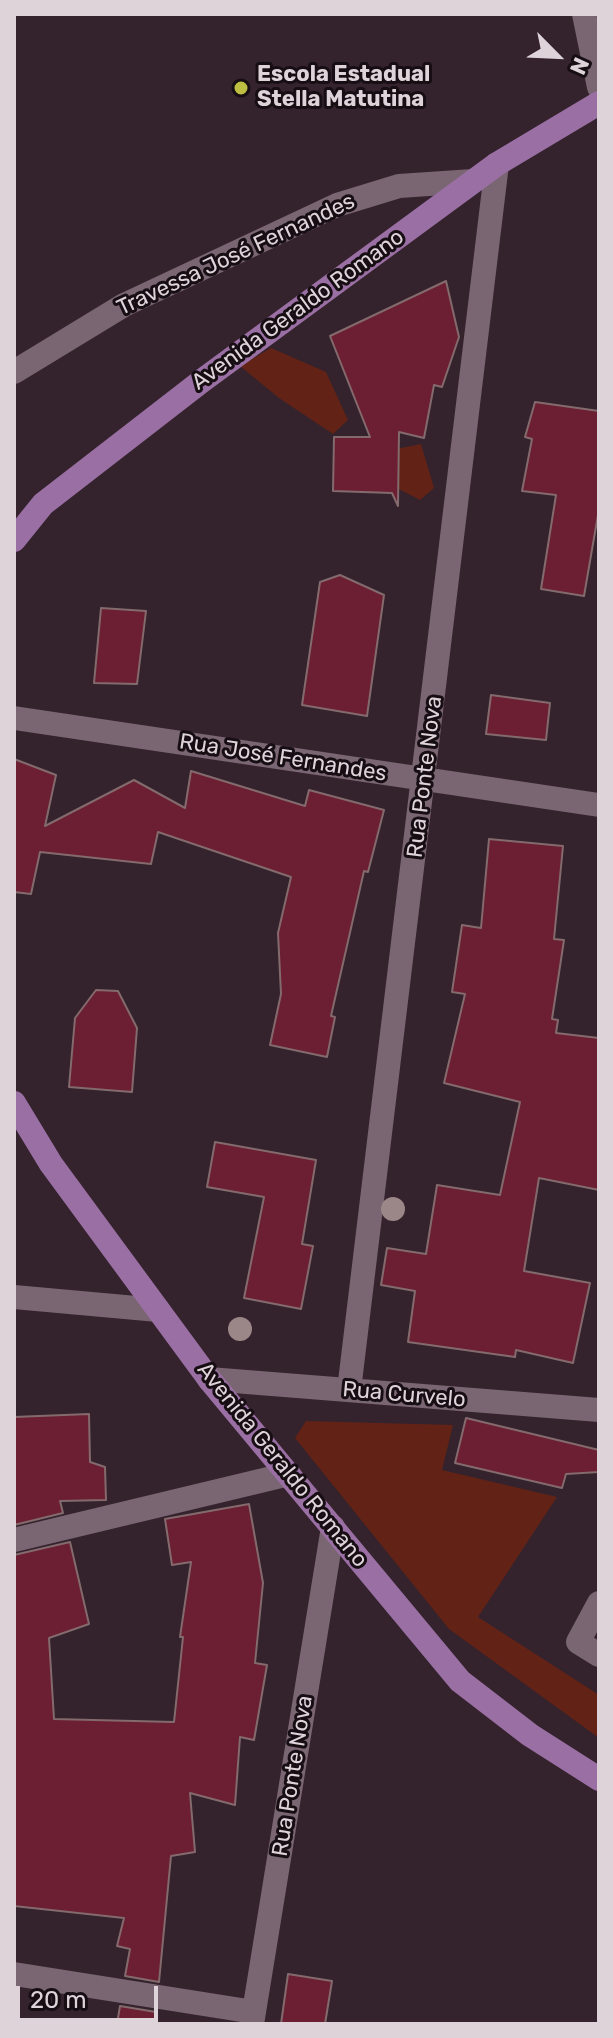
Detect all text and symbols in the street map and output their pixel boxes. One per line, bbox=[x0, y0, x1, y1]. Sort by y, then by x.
north arrow bbox=[517, 16, 597, 96]
text: N bbox=[564, 53, 595, 79]
place label: Escola Estadual Stella Matutina bbox=[257, 62, 430, 114]
marker: Escola Estadual Stella Matutina bbox=[232, 79, 250, 97]
street label: Travessa José Fernandes bbox=[113, 188, 359, 322]
street label: Avenida Geraldo Romano bbox=[187, 224, 409, 396]
street label: Rua Ponte Nova bbox=[402, 695, 448, 859]
street label: Rua José Fernandes bbox=[178, 729, 388, 787]
street label: Avenida Geraldo Romano bbox=[191, 1357, 373, 1573]
street label: Rua Curvelo bbox=[341, 1376, 467, 1414]
street label: Rua Ponte Nova bbox=[267, 1694, 319, 1858]
scale bar bbox=[20, 1970, 162, 2020]
text: 20 m bbox=[30, 1986, 87, 2014]

